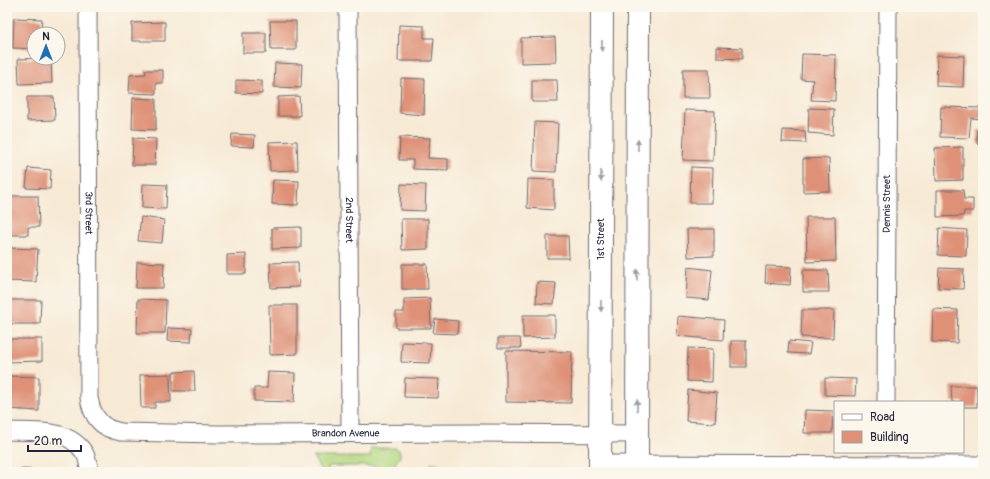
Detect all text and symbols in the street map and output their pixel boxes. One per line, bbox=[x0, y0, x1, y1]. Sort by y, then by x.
north arrow bbox=[26, 26, 66, 66]
text: N bbox=[42, 30, 50, 43]
one-way arrow bbox=[599, 40, 605, 53]
one-way arrow bbox=[635, 138, 641, 151]
one-way arrow bbox=[598, 170, 605, 182]
street label: Dennis Street bbox=[881, 174, 893, 233]
street label: 3rd Street bbox=[82, 191, 95, 236]
street label: 2nd Street bbox=[343, 197, 355, 244]
street label: 1st Street bbox=[595, 217, 607, 260]
one-way arrow bbox=[634, 268, 640, 281]
one-way arrow bbox=[598, 300, 604, 313]
one-way arrow bbox=[634, 398, 640, 411]
legend bbox=[834, 401, 964, 453]
text: Road bbox=[870, 410, 895, 425]
scale bar bbox=[28, 427, 81, 453]
street label: Brandon Avenue bbox=[312, 427, 380, 440]
text: Building bbox=[870, 430, 909, 445]
text: 20 m bbox=[34, 434, 63, 449]

